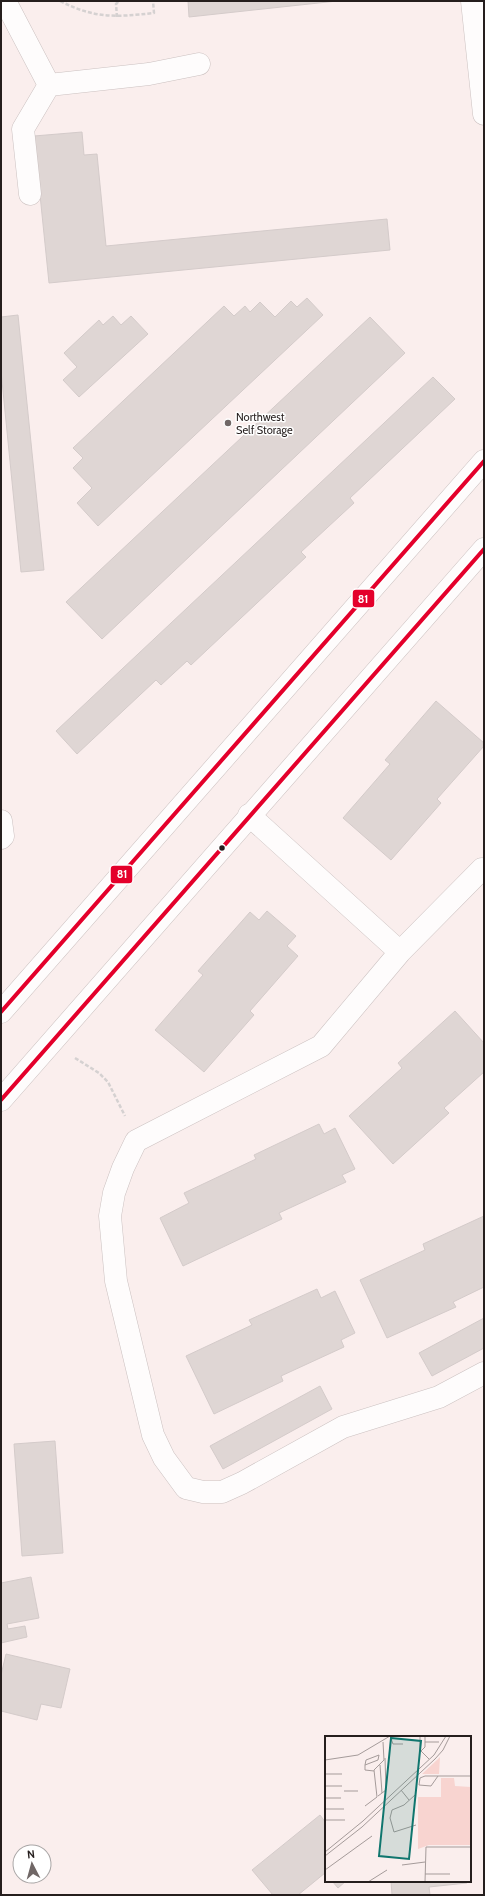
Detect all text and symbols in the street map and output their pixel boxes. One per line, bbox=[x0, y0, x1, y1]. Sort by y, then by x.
place label: Northwest Self Storage bbox=[236, 410, 293, 437]
marker: Northwest Self Storage bbox=[223, 418, 233, 428]
line badge: 81 bbox=[352, 589, 375, 608]
text: 81 bbox=[358, 592, 368, 606]
unlabelled marker bbox=[217, 843, 227, 853]
line badge: 81 bbox=[110, 865, 133, 884]
text: 81 bbox=[117, 867, 127, 881]
inset map bbox=[325, 1736, 471, 1882]
north arrow bbox=[12, 1844, 52, 1884]
text: N bbox=[26, 1847, 36, 1861]

